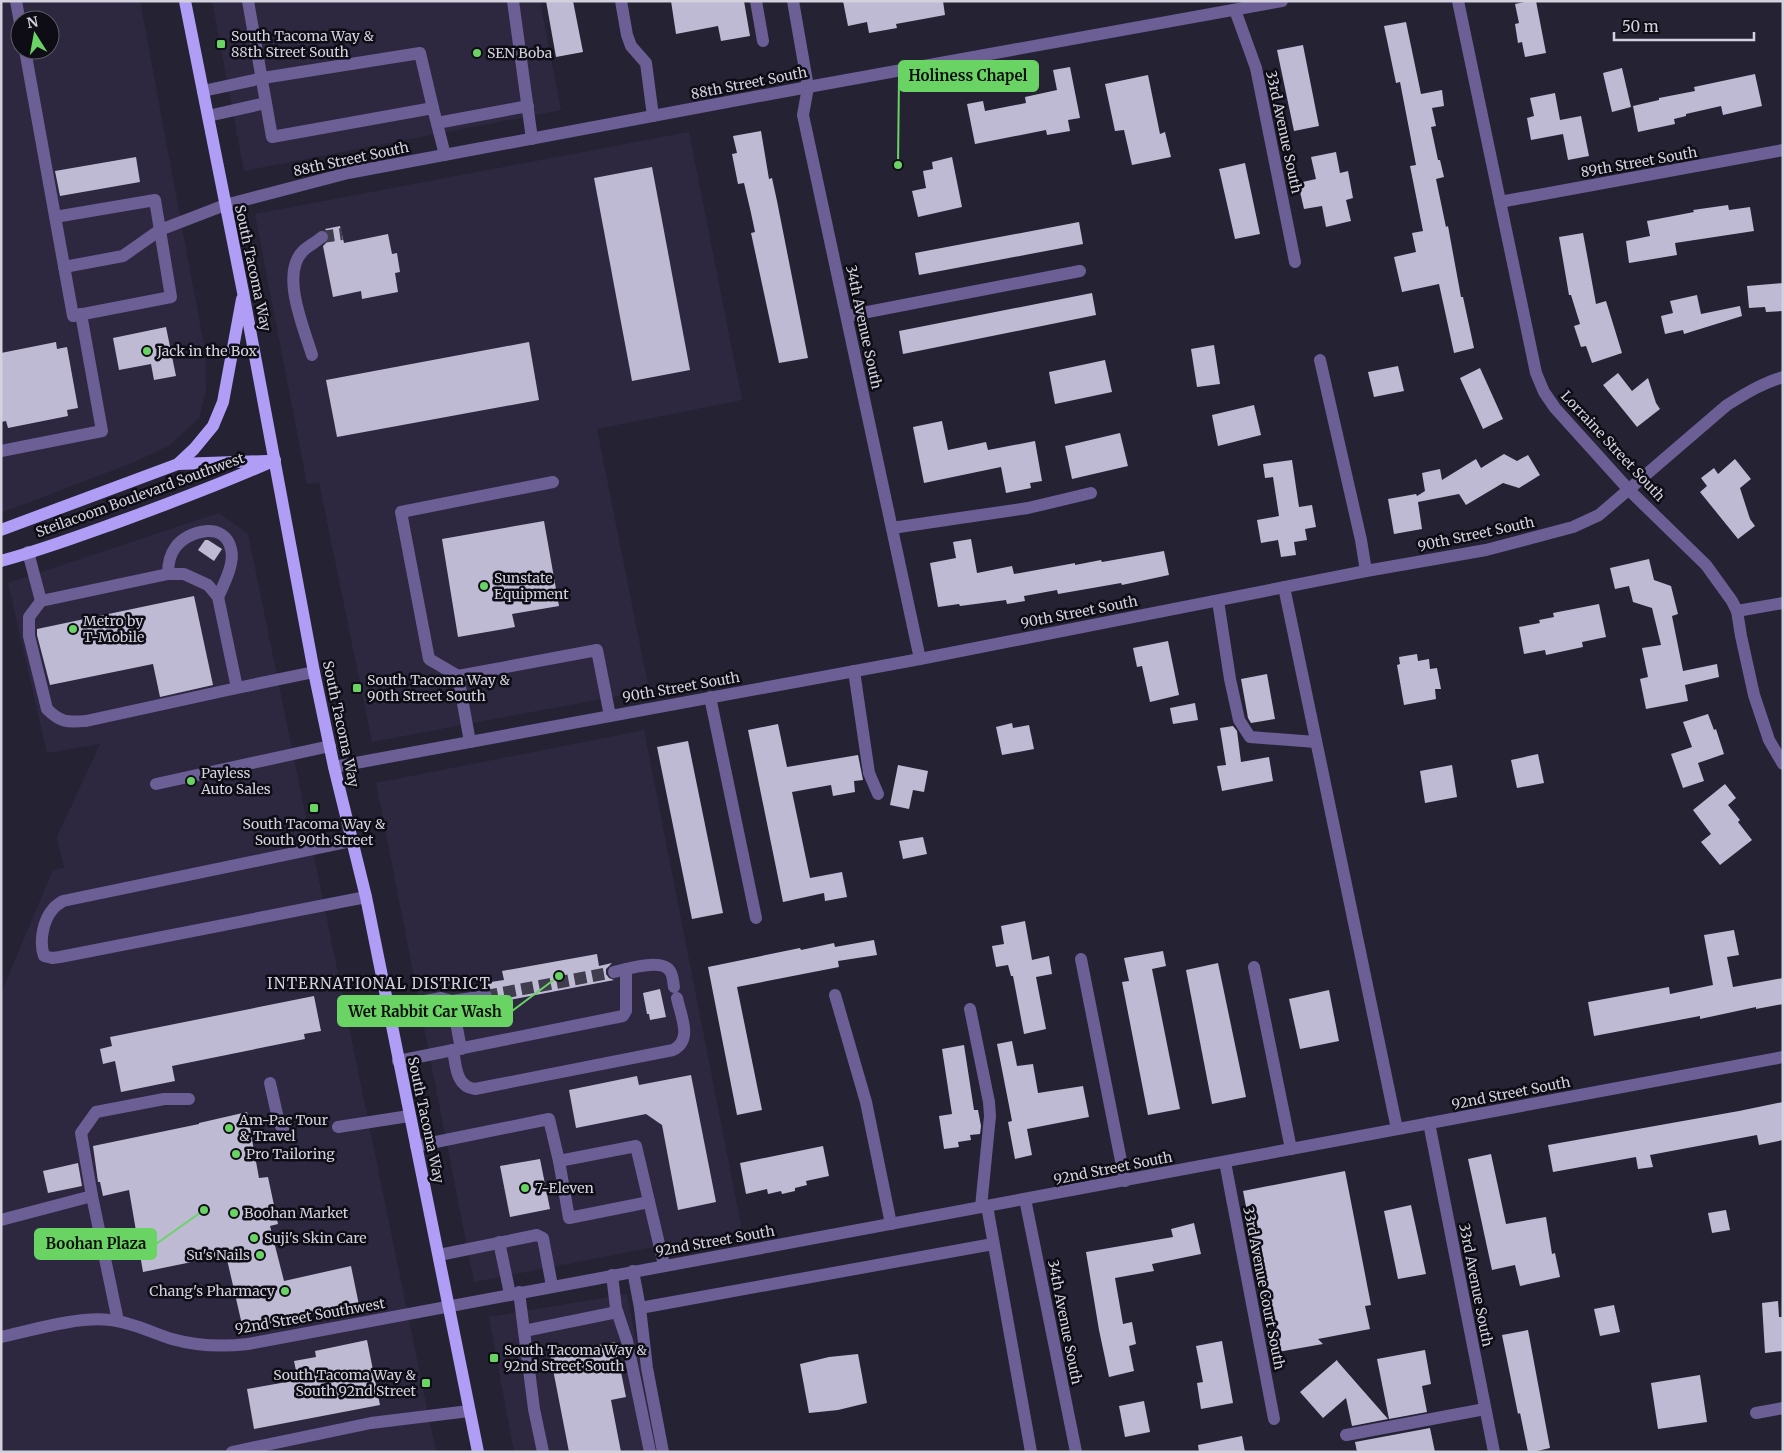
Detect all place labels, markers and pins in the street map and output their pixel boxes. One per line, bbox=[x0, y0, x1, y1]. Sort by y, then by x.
place label: South Tacoma Way & 88th Street South bbox=[231, 27, 374, 61]
marker: South Tacoma Way & 88th Street South bbox=[215, 38, 227, 50]
place label: SEN Boba bbox=[487, 44, 553, 62]
marker: SEN Boba bbox=[471, 47, 483, 59]
callout: Holiness Chapel bbox=[899, 61, 1038, 91]
place label: Jack in the Box bbox=[156, 342, 257, 360]
marker: Jack in the Box bbox=[141, 345, 153, 357]
place label: Sunstate Equipment bbox=[494, 569, 569, 603]
marker: Sunstate Equipment bbox=[478, 580, 490, 592]
place label: Metro by T-Mobile bbox=[83, 612, 144, 646]
marker: Metro by T-Mobile bbox=[67, 623, 79, 635]
place label: South Tacoma Way & 90th Street South bbox=[367, 671, 510, 705]
marker: South Tacoma Way & 90th Street South bbox=[351, 682, 363, 694]
place label: Payless Auto Sales bbox=[200, 764, 271, 798]
marker: Payless Auto Sales bbox=[185, 775, 197, 787]
marker: South Tacoma Way & South 90th Street bbox=[308, 802, 320, 814]
place label: South Tacoma Way & South 90th Street bbox=[243, 815, 386, 849]
callout: Wet Rabbit Car Wash bbox=[338, 996, 512, 1026]
place label: Am-Pac Tour & Travel bbox=[238, 1111, 328, 1145]
marker: Am-Pac Tour & Travel bbox=[223, 1122, 235, 1134]
place label: Pro Tailoring bbox=[246, 1145, 335, 1163]
marker: Pro Tailoring bbox=[230, 1148, 242, 1160]
place label: 7-Eleven bbox=[535, 1179, 594, 1197]
marker: 7-Eleven bbox=[519, 1182, 531, 1194]
place label: Boohan Market bbox=[244, 1204, 349, 1222]
marker: Boohan Market bbox=[228, 1207, 240, 1219]
callout: Boohan Plaza bbox=[35, 1229, 156, 1259]
place label: Suji's Skin Care bbox=[264, 1229, 367, 1247]
marker: Suji's Skin Care bbox=[248, 1232, 260, 1244]
place label: Su's Nails bbox=[186, 1246, 250, 1264]
marker: Su's Nails bbox=[254, 1249, 266, 1261]
place label: Chang's Pharmacy bbox=[149, 1282, 276, 1300]
marker: Chang's Pharmacy bbox=[279, 1285, 291, 1297]
place label: South Tacoma Way & 92nd Street South bbox=[504, 1341, 647, 1375]
marker: South Tacoma Way & 92nd Street South bbox=[488, 1352, 500, 1364]
place label: South Tacoma Way & South 92nd Street bbox=[273, 1366, 417, 1400]
marker: South Tacoma Way & South 92nd Street bbox=[420, 1377, 432, 1389]

